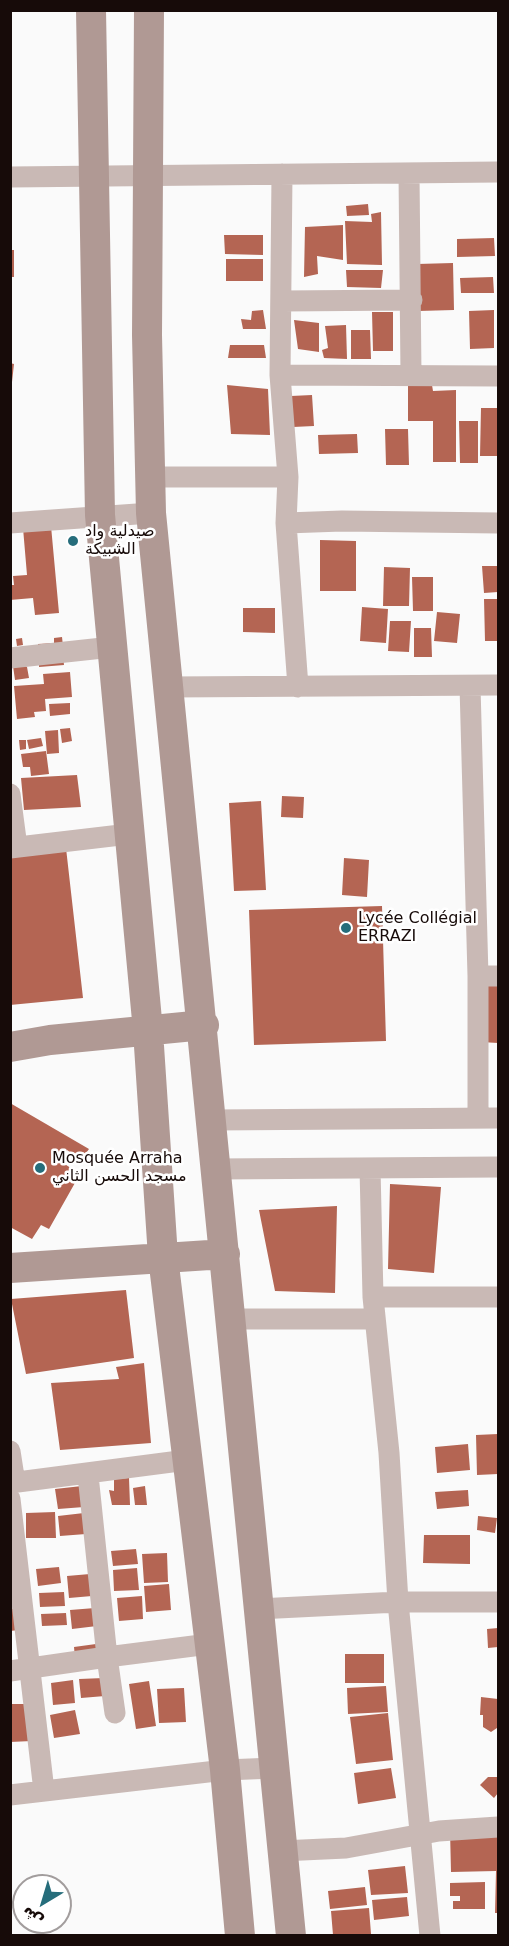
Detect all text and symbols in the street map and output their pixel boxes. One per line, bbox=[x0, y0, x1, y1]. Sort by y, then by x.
place label: صيدلية واد الشبيكة bbox=[85, 522, 154, 560]
marker: صيدلية واد الشبيكة bbox=[66, 534, 80, 548]
place label: Lycée Collégial ERRAZI bbox=[358, 909, 477, 947]
marker: Lycée Collégial ERRAZI bbox=[339, 921, 353, 935]
place label: Mosquée Arraha مسجد الحسن الثاني bbox=[52, 1149, 187, 1187]
marker: Mosquée Arraha مسجد الحسن الثاني bbox=[33, 1161, 47, 1175]
north arrow bbox=[12, 1874, 72, 1934]
text: ش bbox=[17, 1903, 46, 1931]

